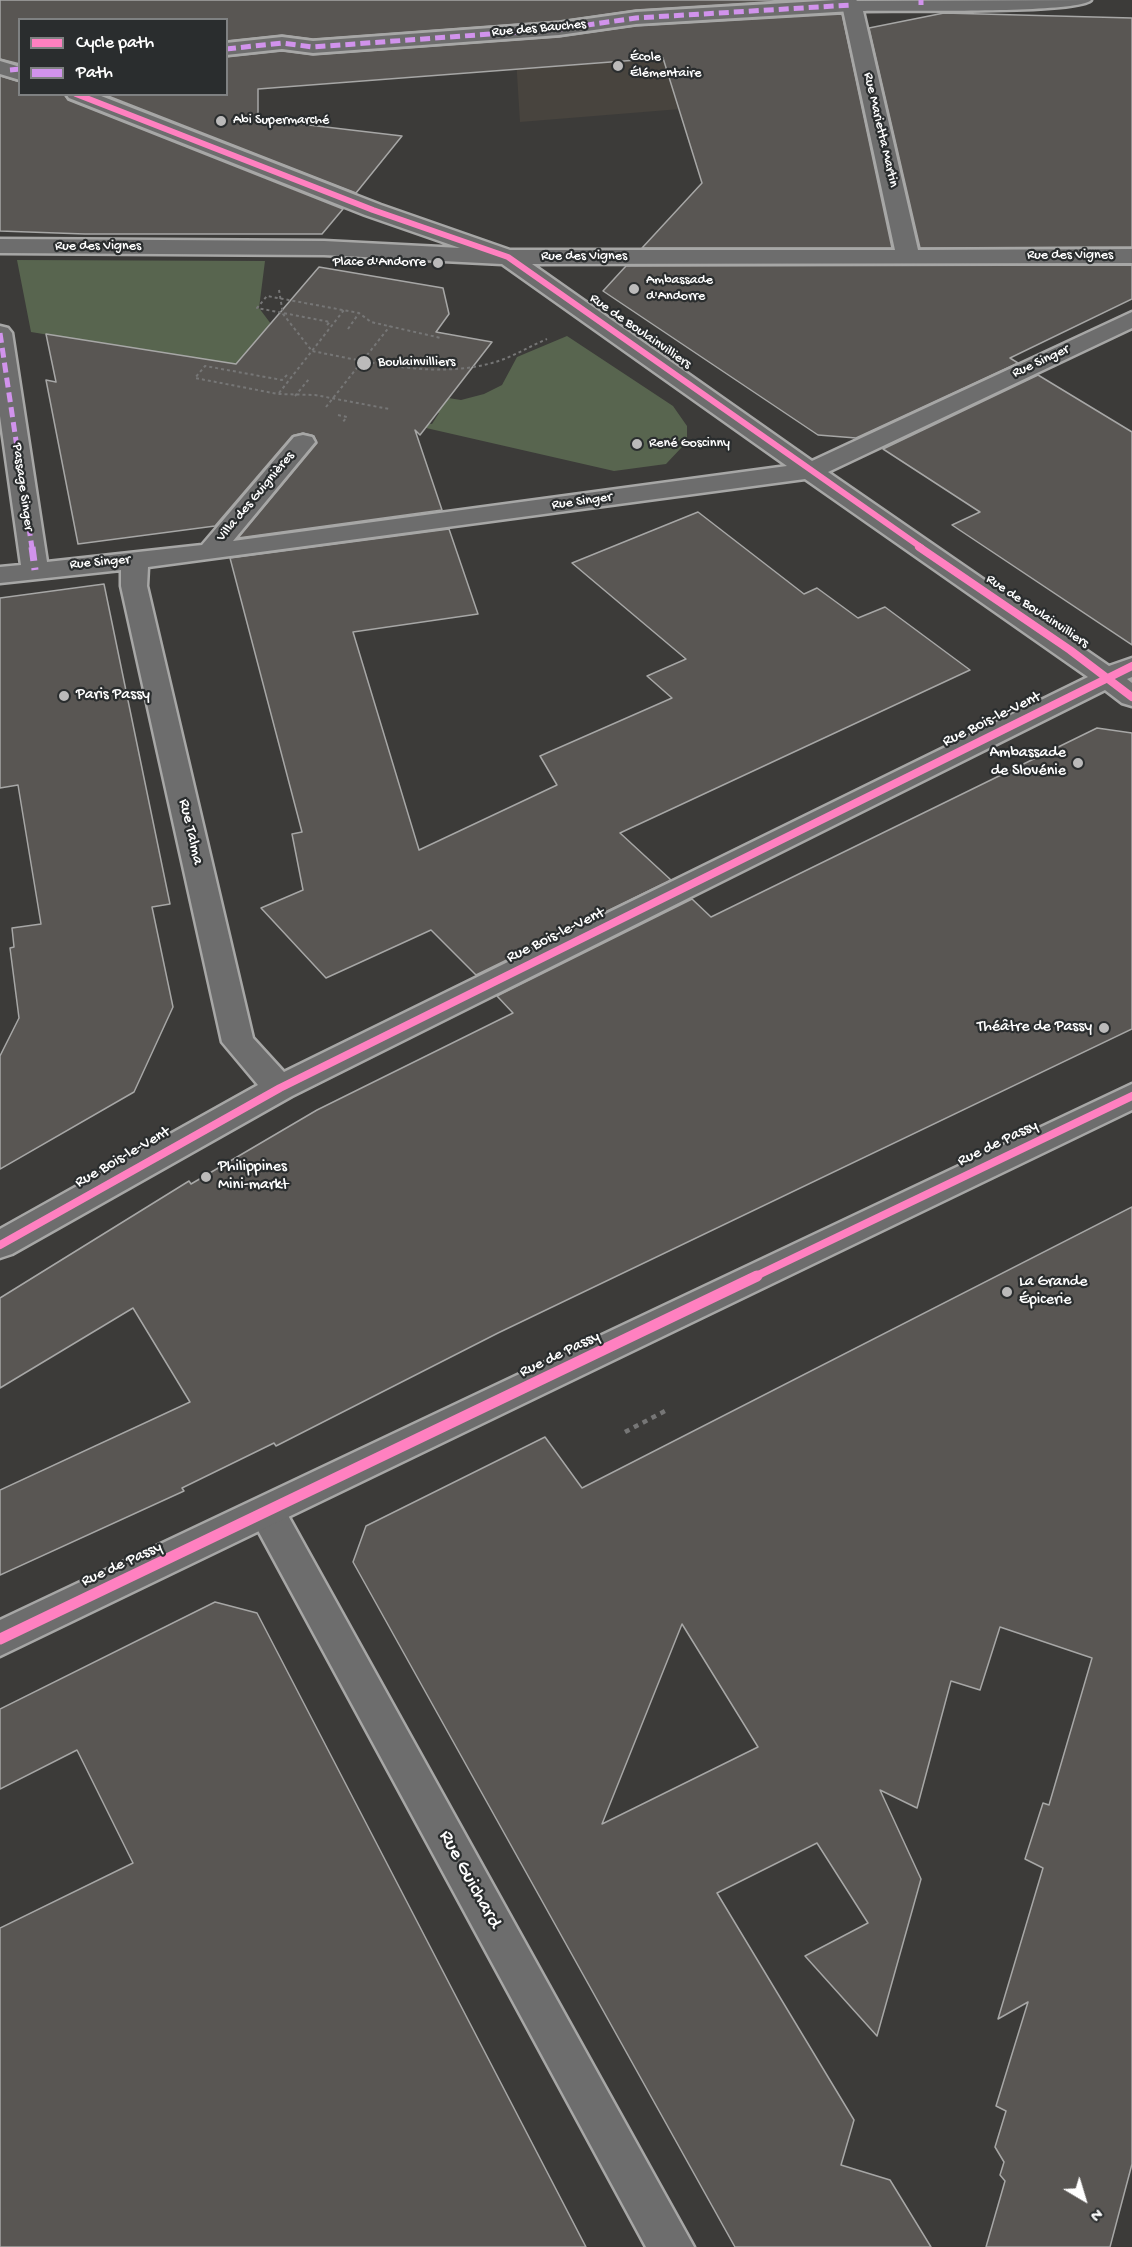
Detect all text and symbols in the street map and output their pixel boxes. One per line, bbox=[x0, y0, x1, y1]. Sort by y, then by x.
street label: Rue des Bauches bbox=[491, 17, 587, 41]
legend bbox=[18, 18, 228, 96]
text: Cycle path bbox=[76, 33, 154, 54]
place label: École Élémentaire bbox=[630, 50, 702, 82]
marker: École Élémentaire bbox=[611, 59, 625, 73]
text: Path bbox=[76, 63, 113, 84]
street label: Rue Marietta Martin bbox=[859, 71, 901, 189]
place label: Abi Supermarché bbox=[233, 113, 329, 129]
marker: Abi Supermarché bbox=[214, 114, 228, 128]
street label: Rue des Vignes bbox=[55, 239, 141, 255]
street label: Rue des Vignes bbox=[1027, 248, 1113, 264]
street label: Rue des Vignes bbox=[541, 249, 627, 265]
place label: Place d'Andorre bbox=[333, 255, 426, 271]
marker: Place d'Andorre bbox=[431, 256, 445, 270]
place label: Ambassade d'Andorre bbox=[646, 273, 713, 306]
marker: Ambassade d'Andorre bbox=[627, 282, 641, 296]
street label: Rue de Boulainvilliers bbox=[586, 291, 694, 373]
street label: Rue Singer bbox=[1010, 342, 1072, 382]
marker: Boulainvilliers bbox=[355, 354, 373, 372]
place label: Boulainvilliers bbox=[378, 355, 455, 371]
place label: René Goscinny bbox=[649, 436, 730, 452]
marker: René Goscinny bbox=[630, 437, 644, 451]
street label: Passage Singer bbox=[8, 442, 36, 532]
street label: Villa des Guignières bbox=[213, 448, 299, 546]
street label: Rue Singer bbox=[551, 489, 613, 515]
street label: Rue Singer bbox=[69, 552, 131, 574]
street label: Rue de Boulainvilliers bbox=[982, 571, 1092, 653]
place label: Paris Passy bbox=[76, 686, 150, 706]
street label: Rue Bois-le-Vent bbox=[940, 688, 1044, 752]
marker: Paris Passy bbox=[57, 689, 71, 703]
place label: Ambassade de Slovénie bbox=[990, 744, 1066, 782]
marker: Ambassade de Slovénie bbox=[1071, 756, 1085, 770]
street label: Rue Talma bbox=[173, 797, 207, 867]
street label: Rue Bois-le-Vent bbox=[504, 904, 608, 968]
place label: Théâtre de Passy bbox=[977, 1018, 1092, 1038]
marker: Théâtre de Passy bbox=[1097, 1021, 1111, 1035]
street label: Rue de Passy bbox=[955, 1116, 1041, 1172]
street label: Rue Bois-le-Vent bbox=[72, 1123, 174, 1193]
place label: Philippines Mini-markt bbox=[218, 1158, 288, 1196]
marker: Philippines Mini-markt bbox=[199, 1170, 213, 1184]
place label: La Grande Épicerie bbox=[1019, 1273, 1087, 1311]
marker: La Grande Épicerie bbox=[1000, 1285, 1014, 1299]
street label: Rue de Passy bbox=[517, 1327, 603, 1383]
street label: Rue de Passy bbox=[79, 1538, 165, 1592]
street label: Rue Guichard bbox=[432, 1827, 506, 1933]
north arrow bbox=[1054, 2169, 1114, 2229]
text: N bbox=[1085, 2203, 1105, 2224]

